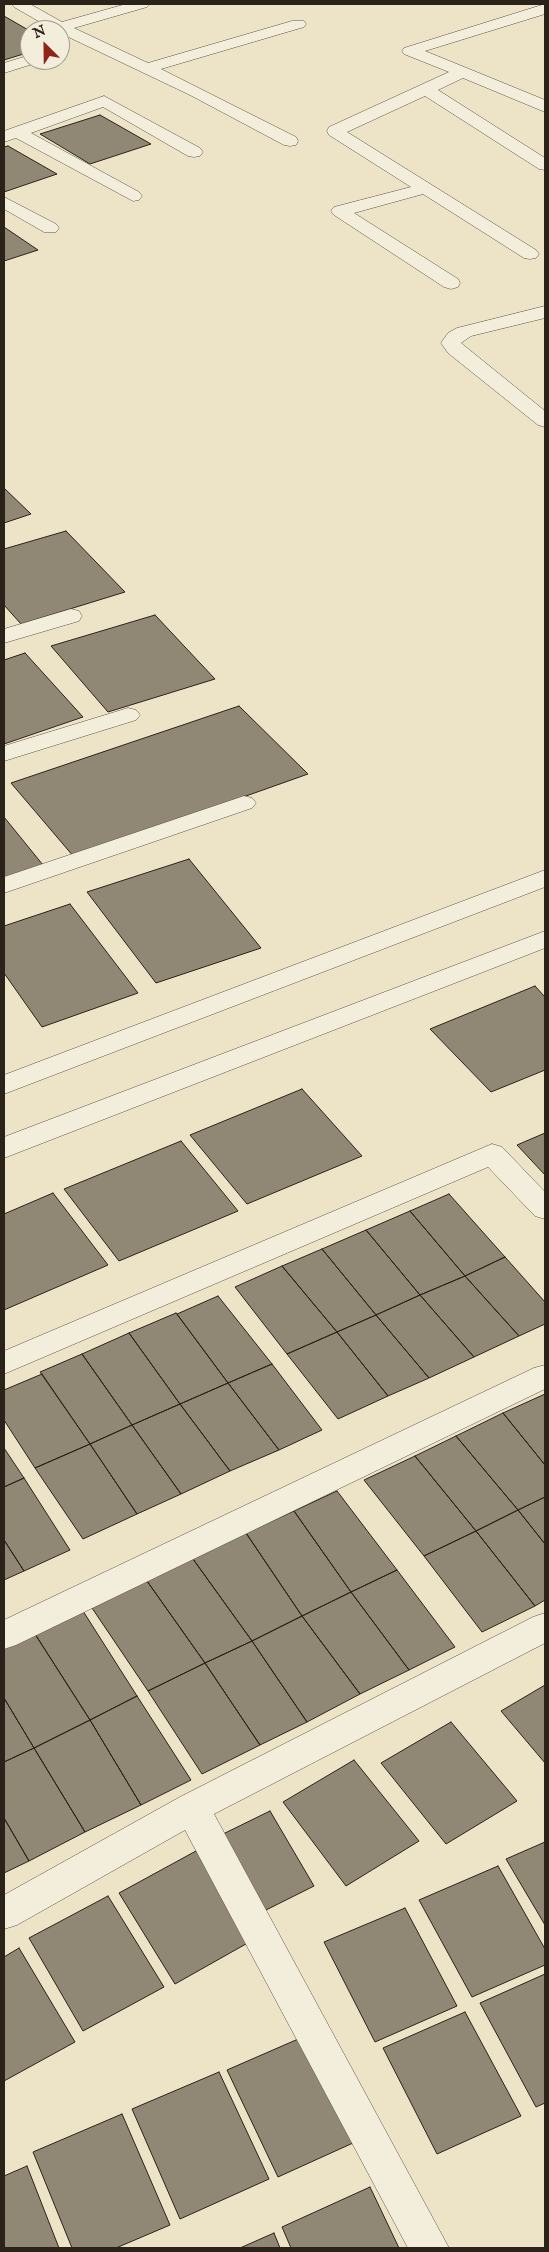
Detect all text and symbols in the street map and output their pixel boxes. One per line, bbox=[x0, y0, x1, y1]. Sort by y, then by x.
north arrow bbox=[20, 20, 70, 70]
text: N bbox=[30, 21, 49, 43]

